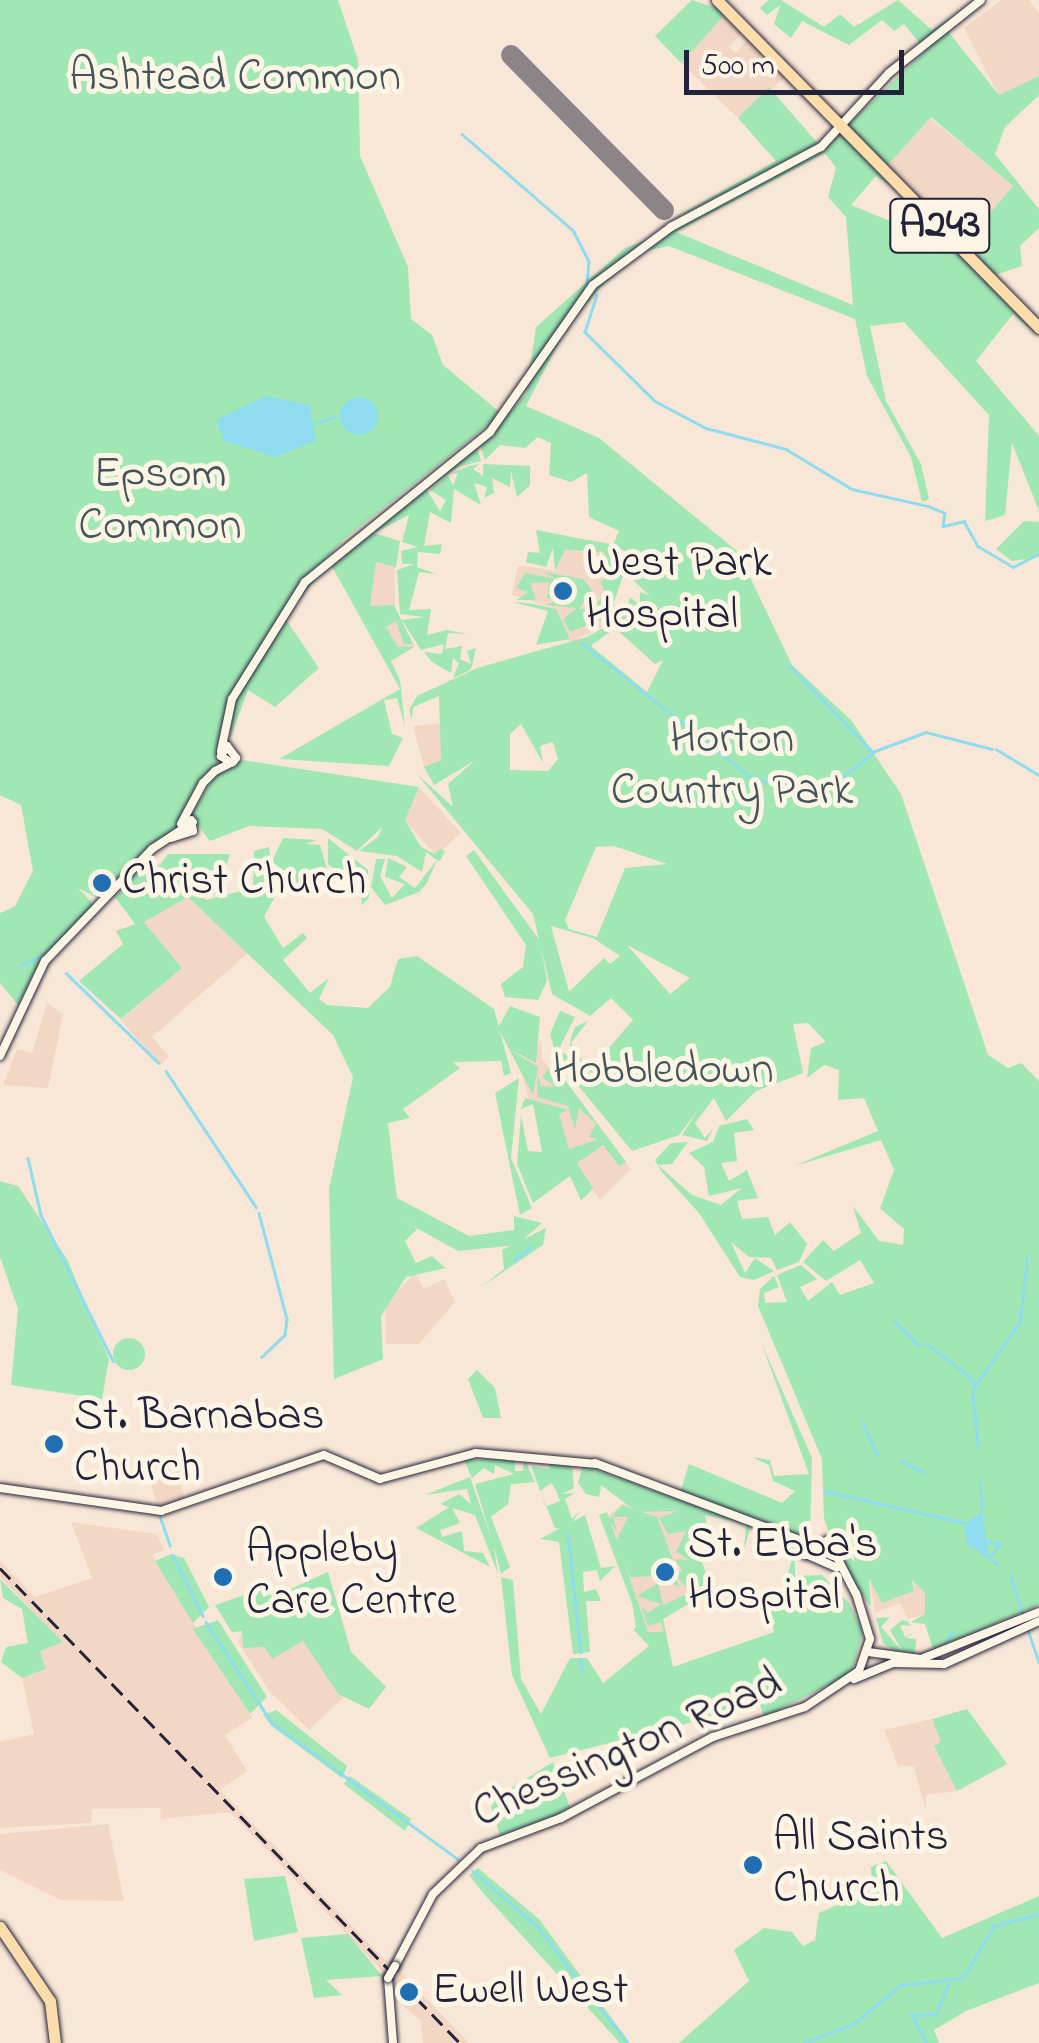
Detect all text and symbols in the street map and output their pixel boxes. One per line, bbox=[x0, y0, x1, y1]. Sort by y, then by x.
scale bar bbox=[689, 30, 909, 92]
text: 500 m bbox=[701, 45, 775, 89]
park label: Ashtead Common bbox=[69, 52, 401, 106]
road number: A243 bbox=[888, 189, 992, 263]
park label: Epsom Common bbox=[78, 449, 242, 555]
place label: West Park Hospital bbox=[586, 538, 772, 644]
marker: West Park Hospital bbox=[550, 578, 576, 604]
park label: Horton Country Park bbox=[611, 714, 853, 820]
place label: Christ Church bbox=[122, 856, 366, 910]
marker: Christ Church bbox=[91, 872, 113, 894]
park label: Hobbledown bbox=[552, 1045, 774, 1099]
place label: St. Barnabas Church bbox=[74, 1391, 324, 1497]
marker: St. Barnabas Church bbox=[43, 1433, 65, 1455]
place label: St. Ebba's Hospital bbox=[688, 1519, 878, 1625]
place label: Appleby Care Centre bbox=[246, 1524, 457, 1630]
marker: St. Ebba's Hospital bbox=[652, 1559, 678, 1585]
marker: Appleby Care Centre bbox=[210, 1564, 236, 1590]
street label: Chessington Road bbox=[465, 1658, 791, 1842]
place label: All Saints Church bbox=[773, 1812, 949, 1918]
marker: All Saints Church bbox=[742, 1854, 764, 1876]
place label: Ewell West bbox=[432, 1965, 628, 2019]
marker: Ewell West bbox=[396, 1979, 422, 2005]

